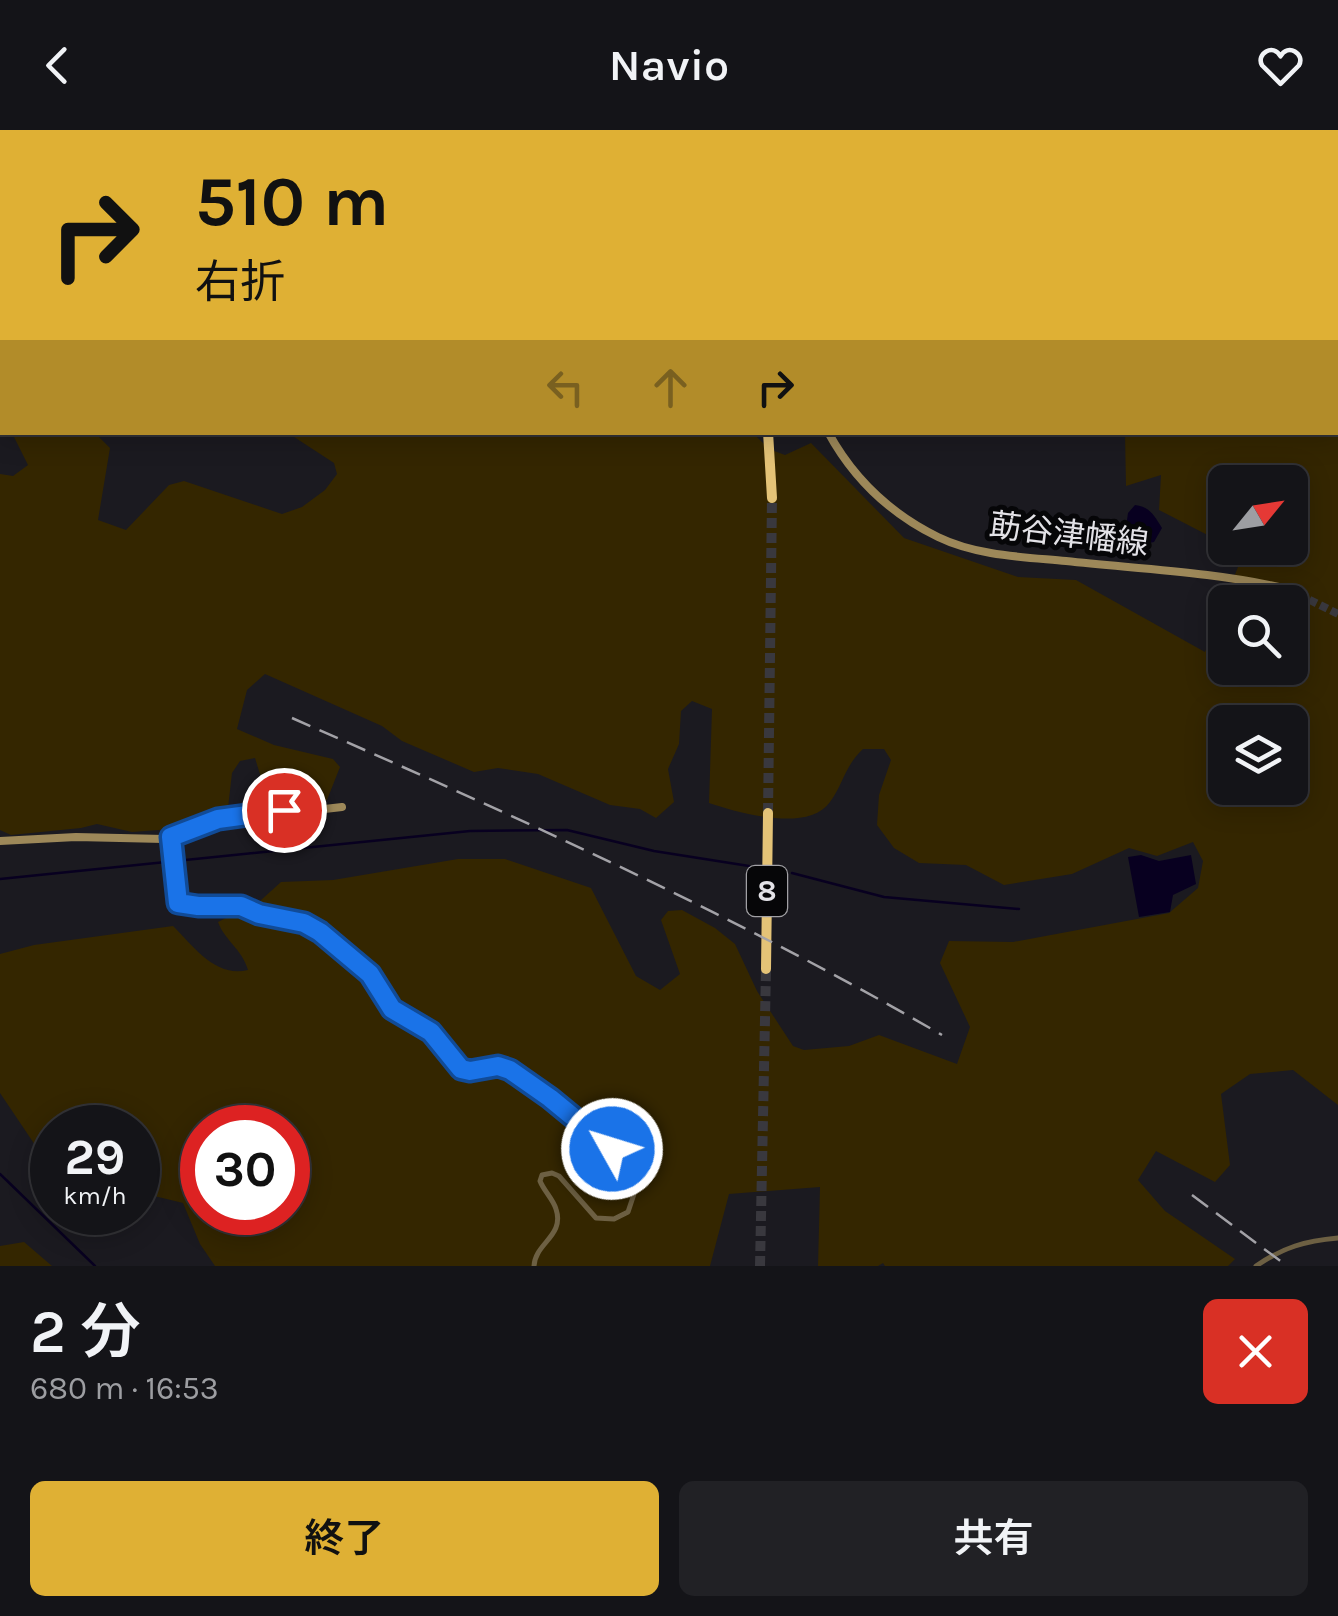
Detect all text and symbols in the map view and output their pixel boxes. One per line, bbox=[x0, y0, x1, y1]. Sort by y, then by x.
icon: back bbox=[30, 38, 85, 93]
icon: heart bbox=[1253, 38, 1308, 93]
text: Navio bbox=[609, 39, 729, 91]
text: 510 m bbox=[195, 161, 389, 243]
icon: right bbox=[30, 170, 160, 300]
text: 右折 bbox=[195, 256, 285, 308]
icon: left bbox=[538, 360, 593, 415]
icon: ahead bbox=[643, 360, 698, 415]
icon: right bbox=[748, 360, 803, 415]
north arrow bbox=[1208, 465, 1308, 565]
map controls bbox=[1208, 465, 1308, 805]
street label: 莇谷津幡線 bbox=[987, 506, 1151, 563]
button: search bbox=[1208, 585, 1308, 685]
button: layers bbox=[1208, 705, 1308, 805]
pin bbox=[242, 768, 327, 853]
icon: arrive bbox=[257, 783, 312, 838]
road number: 8 bbox=[747, 866, 787, 916]
position arrow bbox=[560, 1097, 664, 1201]
speed limit sign: 30 bbox=[180, 1105, 310, 1235]
text: 29 bbox=[65, 1128, 125, 1187]
text: km/h bbox=[63, 1181, 127, 1210]
text: 2 分 bbox=[30, 1297, 141, 1367]
button: close bbox=[1203, 1299, 1308, 1404]
text: 680 m · 16:53 bbox=[30, 1370, 219, 1407]
button: 終了 bbox=[30, 1481, 659, 1596]
button: 共有 bbox=[679, 1481, 1308, 1596]

